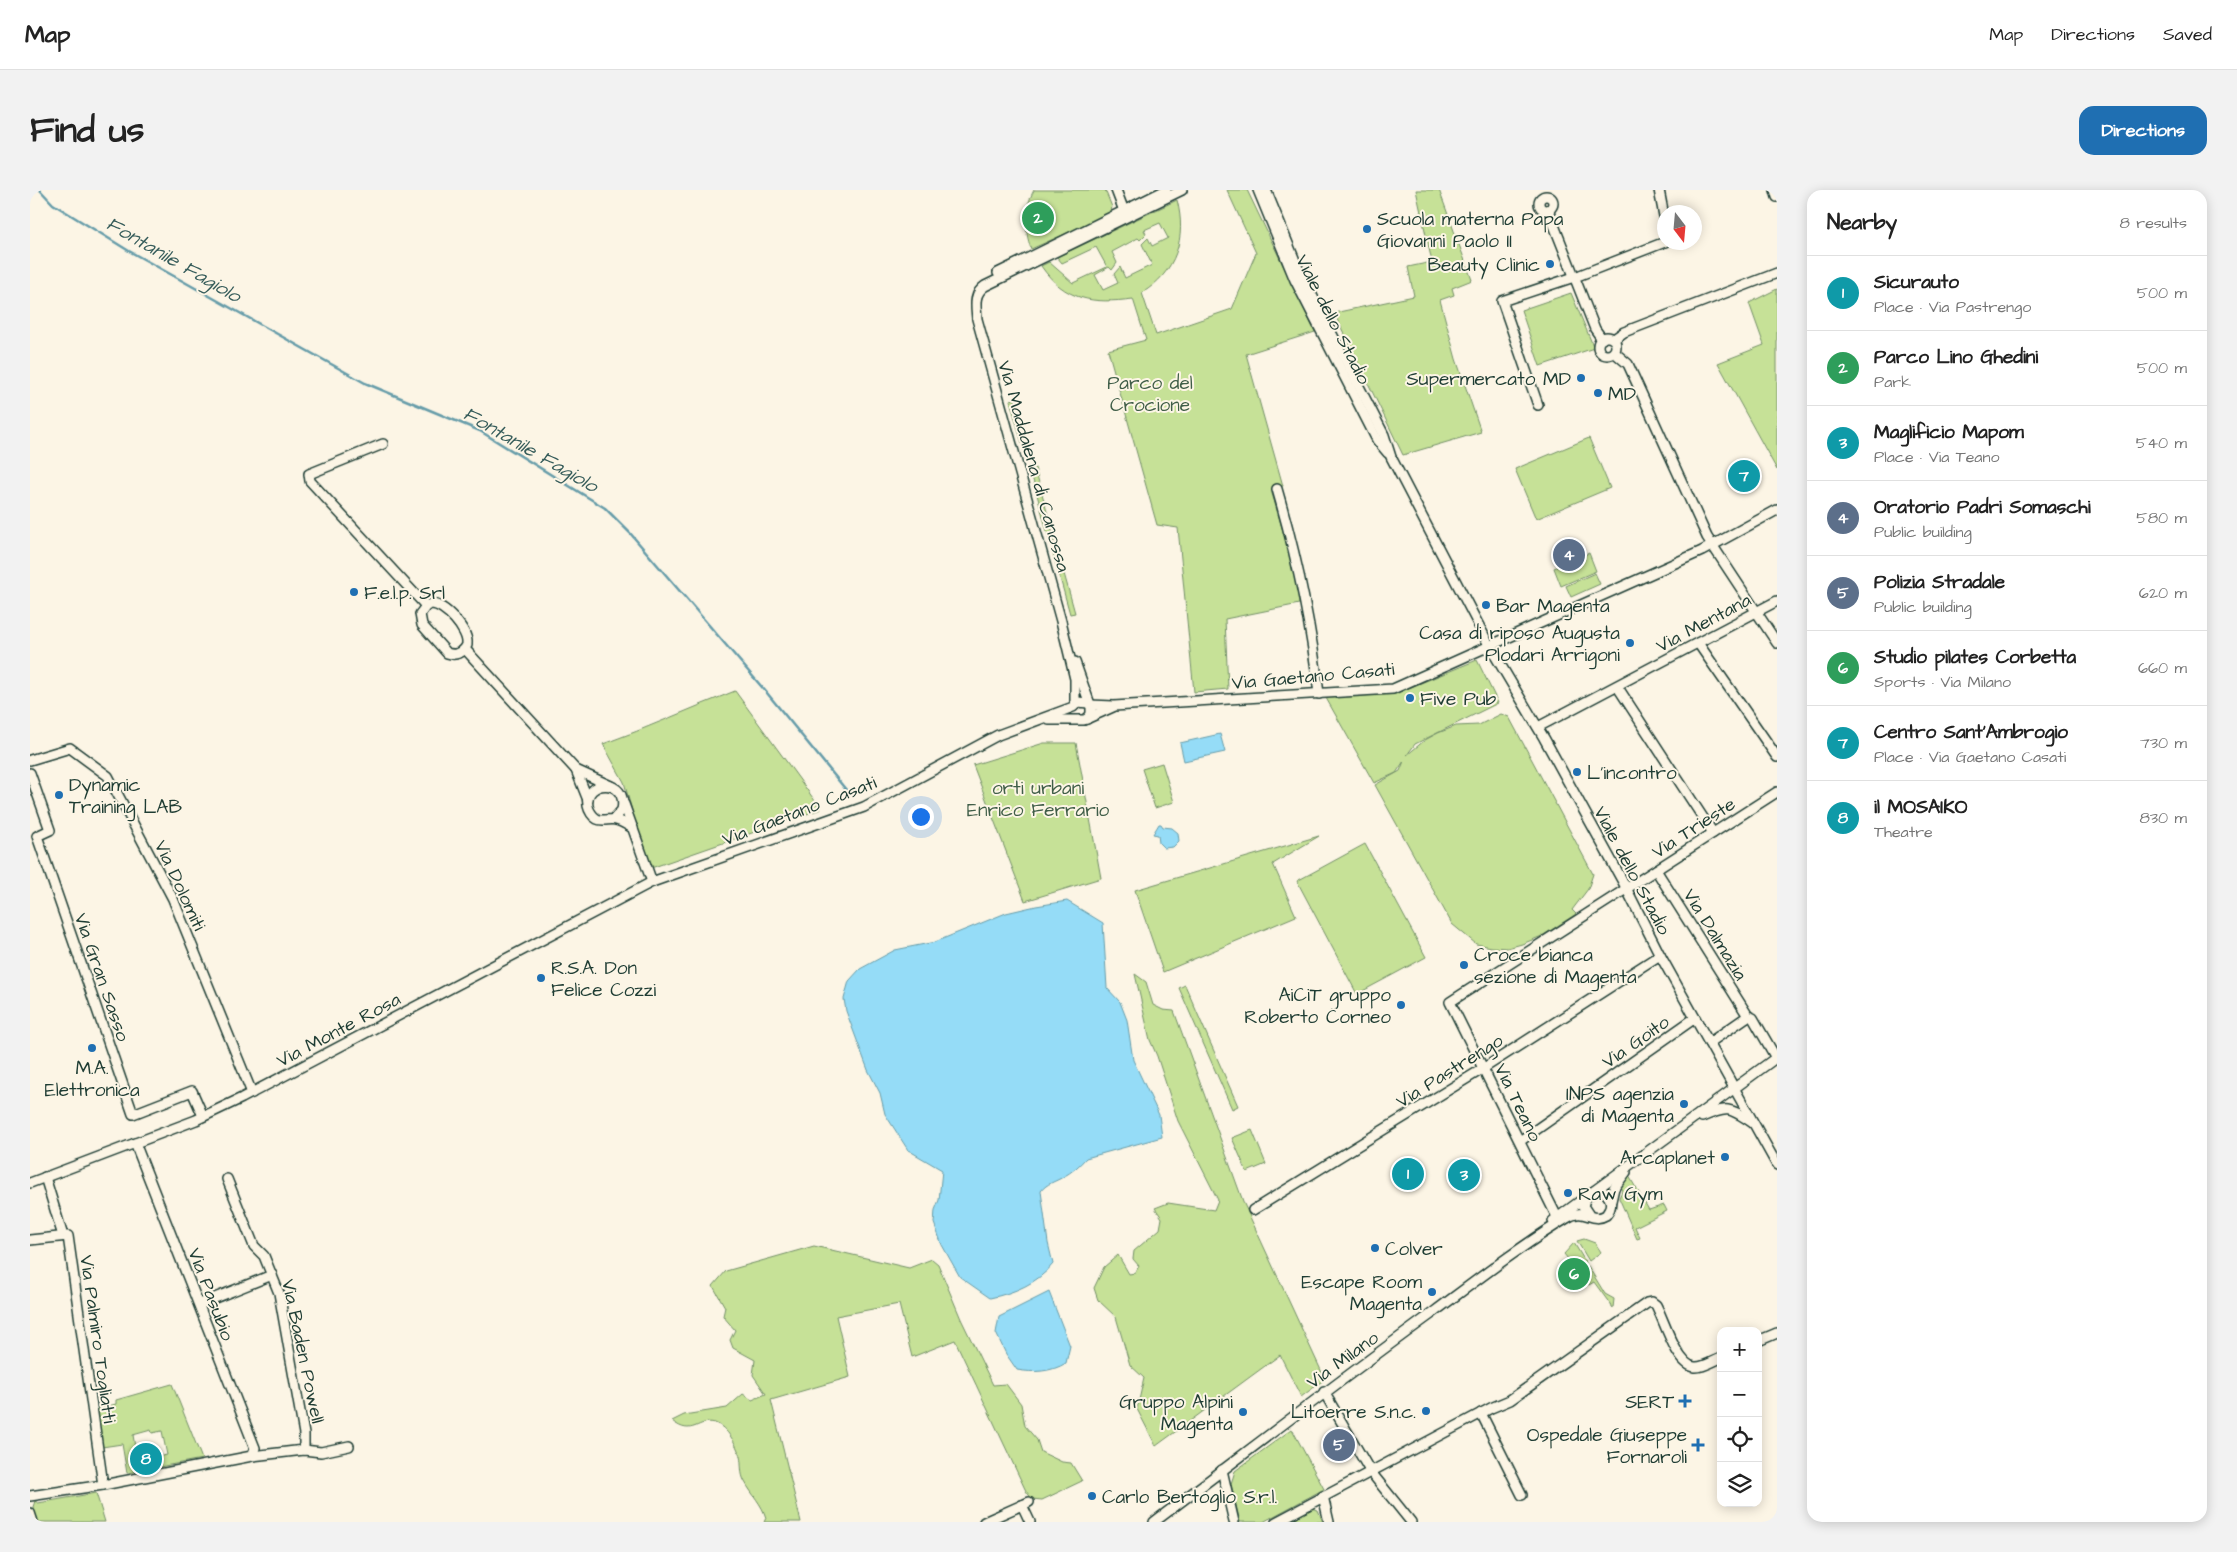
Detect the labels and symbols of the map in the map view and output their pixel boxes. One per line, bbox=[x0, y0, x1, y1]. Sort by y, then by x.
pin: 2 bbox=[1022, 199, 1054, 237]
north arrow bbox=[1657, 205, 1702, 250]
place label: Scuola materna Papa Giovanni Paolo II bbox=[1377, 206, 1564, 255]
water label: Fontanile Fagiolo bbox=[100, 210, 248, 312]
marker: Scuola materna Papa Giovanni Paolo II bbox=[1361, 223, 1373, 235]
street label: Viale dello Stadio bbox=[1288, 250, 1377, 390]
place label: Beauty Clinic bbox=[1427, 252, 1540, 280]
marker: Beauty Clinic bbox=[1544, 258, 1556, 270]
street label: Via Maddalena di Canossa bbox=[990, 357, 1077, 576]
place label: Supermercato MD bbox=[1407, 366, 1571, 393]
park label: Parco del Crocione bbox=[1107, 370, 1193, 419]
marker: Supermercato MD bbox=[1575, 372, 1587, 384]
place label: MD bbox=[1608, 381, 1636, 408]
marker: MD bbox=[1592, 387, 1604, 399]
water label: Fontanile Fagiolo bbox=[457, 400, 605, 502]
pin: 7 bbox=[1728, 457, 1760, 495]
pin: 4 bbox=[1553, 536, 1585, 574]
place label: F.e.l.p. Srl bbox=[364, 580, 445, 607]
marker: F.e.l.p. Srl bbox=[348, 586, 360, 598]
street label: Via Mentana bbox=[1651, 587, 1756, 660]
place label: Bar Magenta bbox=[1496, 593, 1610, 621]
marker: Bar Magenta bbox=[1480, 599, 1492, 611]
place label: Casa di riposo Augusta Plodari Arrigoni bbox=[1419, 620, 1620, 670]
marker: Casa di riposo Augusta Plodari Arrigoni bbox=[1624, 637, 1636, 649]
street label: Via Gaetano Casati bbox=[1231, 656, 1396, 697]
place label: Five Pub bbox=[1420, 686, 1497, 713]
marker: Five Pub bbox=[1404, 692, 1416, 704]
place label: L'incontro bbox=[1587, 760, 1677, 787]
marker: L'incontro bbox=[1571, 766, 1583, 778]
street label: Via Gaetano Casati bbox=[719, 770, 881, 853]
place label: Dynamic Training LAB bbox=[69, 772, 182, 822]
park label: orti urbani Enrico Ferrario bbox=[967, 775, 1110, 824]
marker: Dynamic Training LAB bbox=[53, 789, 65, 801]
street label: Via Trieste bbox=[1647, 791, 1741, 865]
street label: Viale dello Stadio bbox=[1586, 801, 1677, 940]
your location bbox=[908, 804, 934, 830]
street label: Via Dolomiti bbox=[147, 836, 212, 935]
street label: Via Dalmazia bbox=[1676, 884, 1754, 986]
street label: Via Gran Sasso bbox=[67, 910, 136, 1046]
place label: Croce bianca sezione di Magenta bbox=[1474, 942, 1637, 992]
place label: R.S.A. Don Felice Cozzi bbox=[551, 955, 656, 1004]
marker: Croce bianca sezione di Magenta bbox=[1458, 959, 1470, 971]
marker: R.S.A. Don Felice Cozzi bbox=[535, 972, 547, 984]
place label: AiCiT gruppo Roberto Corneo bbox=[1244, 982, 1391, 1031]
street label: Via Monte Rosa bbox=[272, 986, 406, 1074]
marker: AiCiT gruppo Roberto Corneo bbox=[1395, 999, 1407, 1011]
street label: Via Goito bbox=[1597, 1009, 1675, 1075]
street label: Via Pastrengo bbox=[1391, 1027, 1509, 1116]
marker: M.A. Elettronica bbox=[86, 1042, 98, 1054]
place label: M.A. Elettronica bbox=[44, 1055, 140, 1104]
street label: Via Teano bbox=[1487, 1059, 1548, 1147]
place label: INPS agenzia di Magenta bbox=[1566, 1081, 1674, 1131]
marker: INPS agenzia di Magenta bbox=[1678, 1098, 1690, 1110]
place label: Arcaplanet bbox=[1620, 1145, 1715, 1172]
marker: Arcaplanet bbox=[1719, 1151, 1731, 1163]
pin: 1 bbox=[1392, 1155, 1424, 1193]
pin: 3 bbox=[1448, 1156, 1480, 1194]
place label: Raw Gym bbox=[1578, 1181, 1663, 1209]
marker: Raw Gym bbox=[1562, 1187, 1574, 1199]
place label: Colver bbox=[1385, 1236, 1443, 1263]
marker: Colver bbox=[1369, 1242, 1381, 1254]
street label: Via Pasubio bbox=[181, 1244, 241, 1345]
street label: Via Palmiro Togliatti bbox=[71, 1253, 123, 1425]
pin: 6 bbox=[1558, 1255, 1590, 1293]
place label: Escape Room Magenta bbox=[1301, 1269, 1422, 1319]
street label: Via Baden Powell bbox=[274, 1277, 331, 1426]
marker: Escape Room Magenta bbox=[1426, 1286, 1438, 1298]
street label: Via Milano bbox=[1301, 1325, 1385, 1396]
place label: Gruppo Alpini Magenta bbox=[1119, 1389, 1233, 1439]
place label: SERT bbox=[1625, 1389, 1674, 1416]
marker: SERT bbox=[1678, 1394, 1692, 1408]
place label: Litoerre S.n.c. bbox=[1291, 1399, 1416, 1426]
marker: Litoerre S.n.c. bbox=[1420, 1405, 1432, 1417]
marker: Gruppo Alpini Magenta bbox=[1237, 1406, 1249, 1418]
place label: Ospedale Giuseppe Fornaroli bbox=[1527, 1422, 1687, 1471]
pin: 5 bbox=[1323, 1426, 1355, 1464]
marker: Ospedale Giuseppe Fornaroli bbox=[1691, 1438, 1705, 1452]
pin: 8 bbox=[130, 1440, 162, 1478]
place label: Carlo Bertoglio S.r.l. bbox=[1102, 1484, 1277, 1512]
marker: Carlo Bertoglio S.r.l. bbox=[1086, 1490, 1098, 1502]

